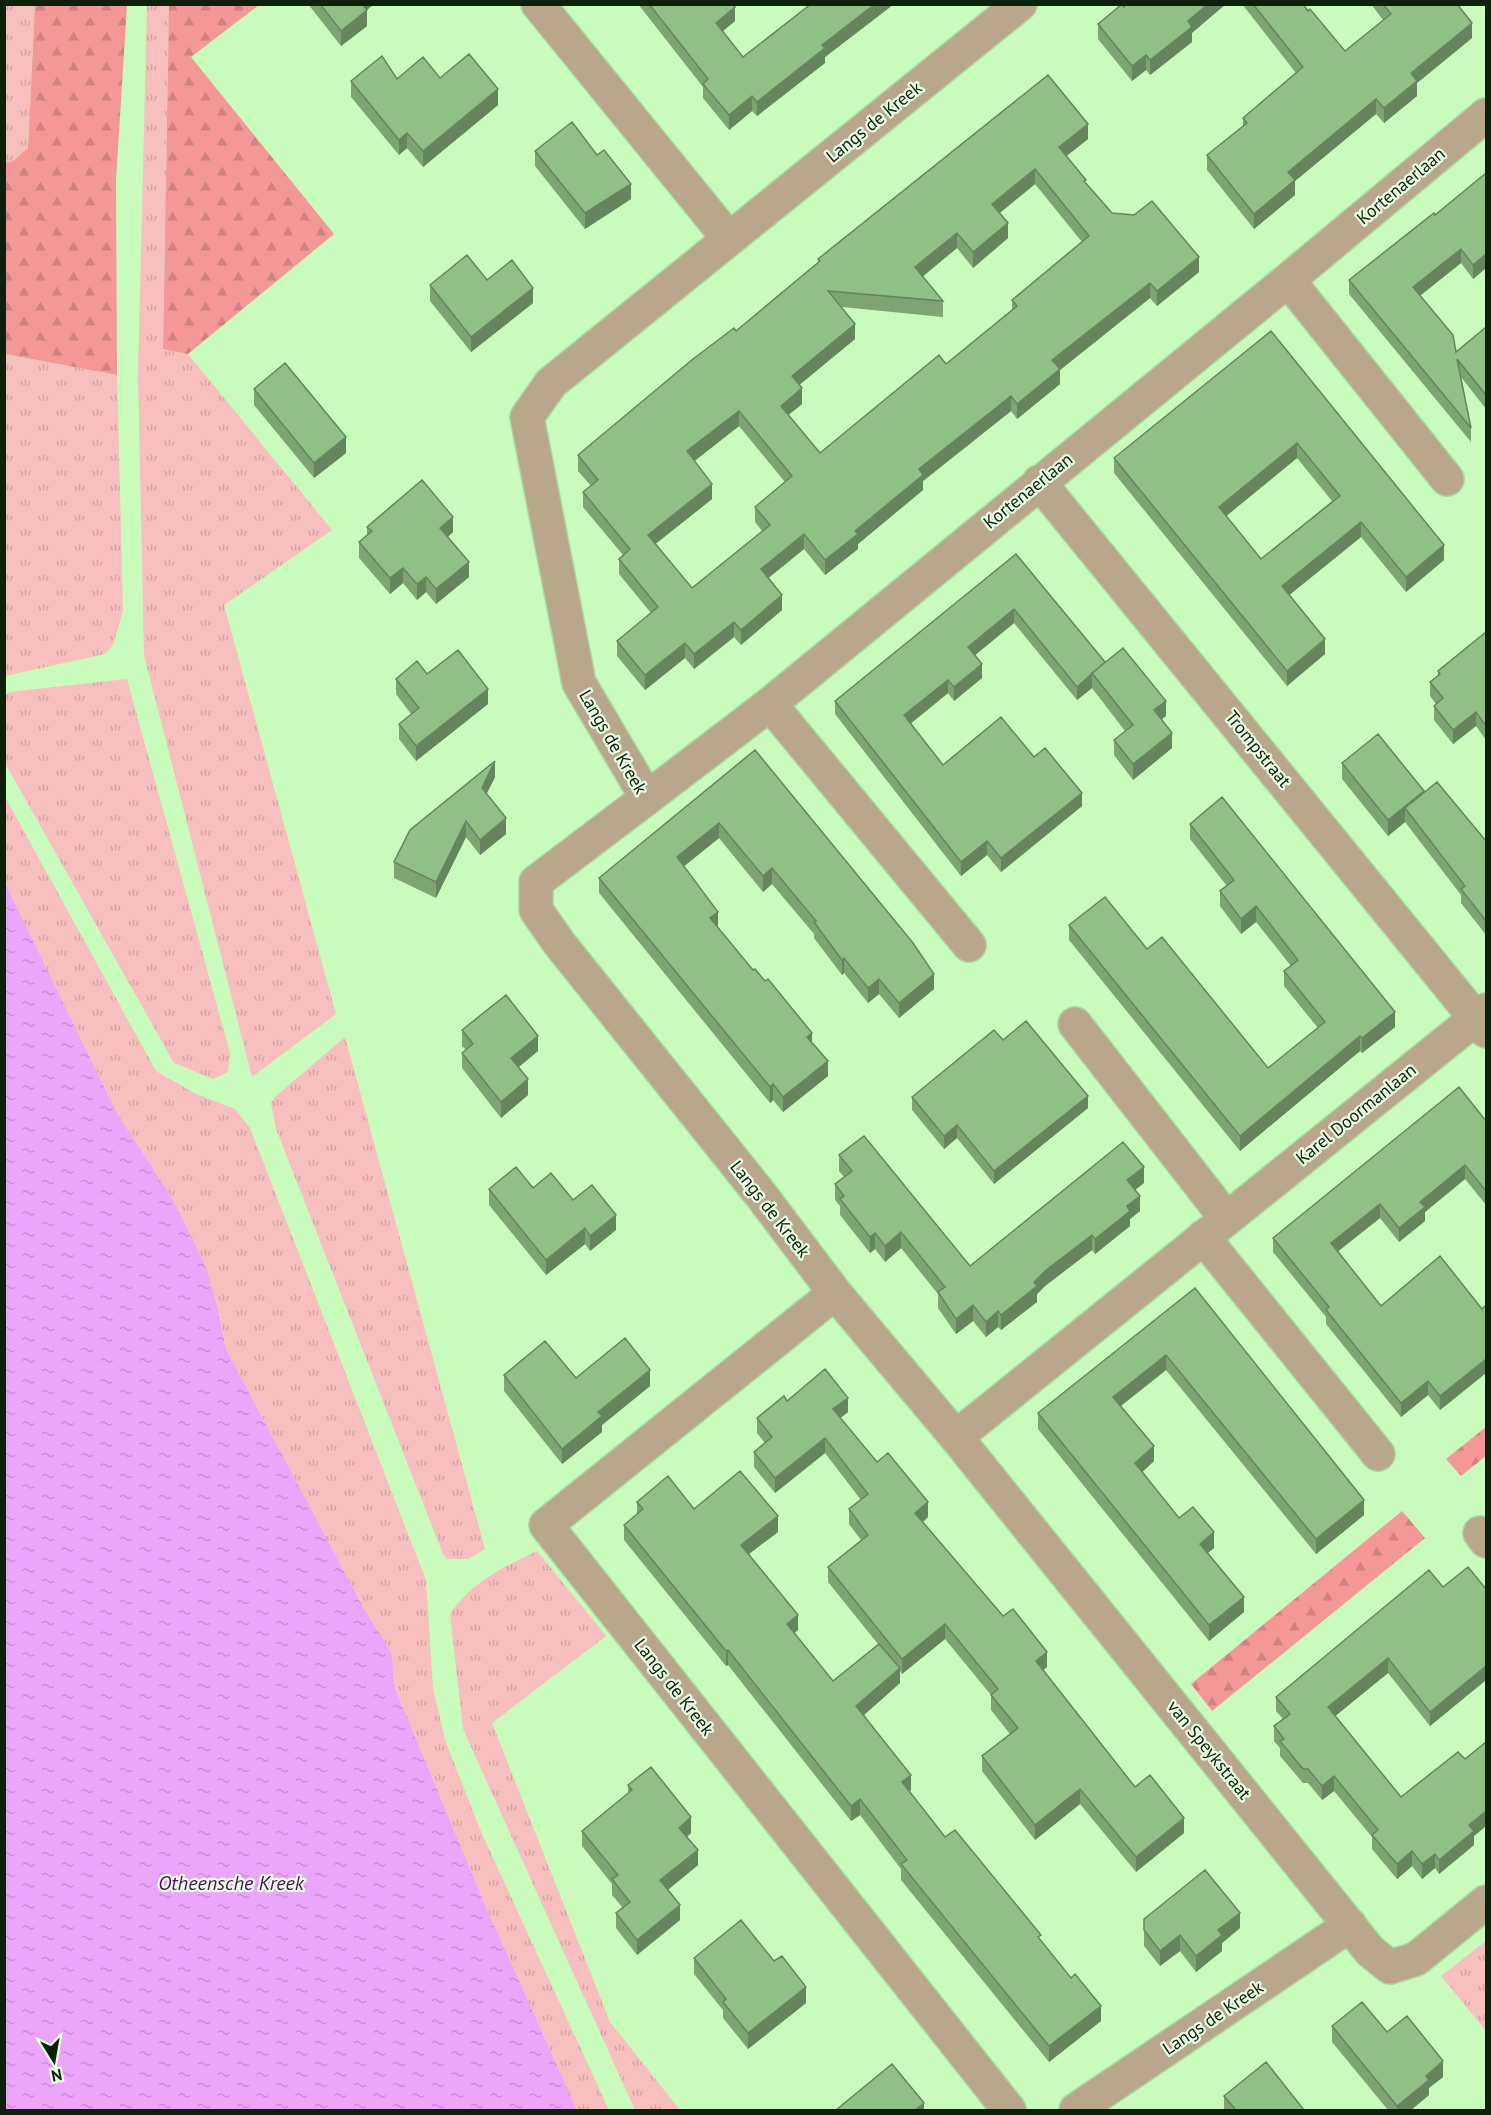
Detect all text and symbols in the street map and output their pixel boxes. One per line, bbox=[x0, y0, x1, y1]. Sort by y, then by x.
street label: Langs de Kreek bbox=[821, 76, 927, 167]
street label: Kortenaerlaan bbox=[1352, 142, 1450, 229]
street label: Kortenaerlaan bbox=[978, 448, 1077, 534]
street label: Langs de Kreek bbox=[574, 685, 653, 798]
street label: Trompstraat bbox=[1221, 706, 1296, 792]
street label: Karel Doormanlaan bbox=[1291, 1058, 1421, 1169]
street label: Langs de Kreek bbox=[725, 1156, 816, 1262]
street label: Langs de Kreek bbox=[629, 1634, 720, 1740]
street label: van Speykstraat bbox=[1162, 1695, 1256, 1804]
water label: Otheensche Kreek bbox=[158, 1870, 305, 1896]
street label: Langs de Kreek bbox=[1158, 1975, 1268, 2060]
north arrow bbox=[24, 2031, 84, 2091]
text: N bbox=[50, 2065, 64, 2087]

